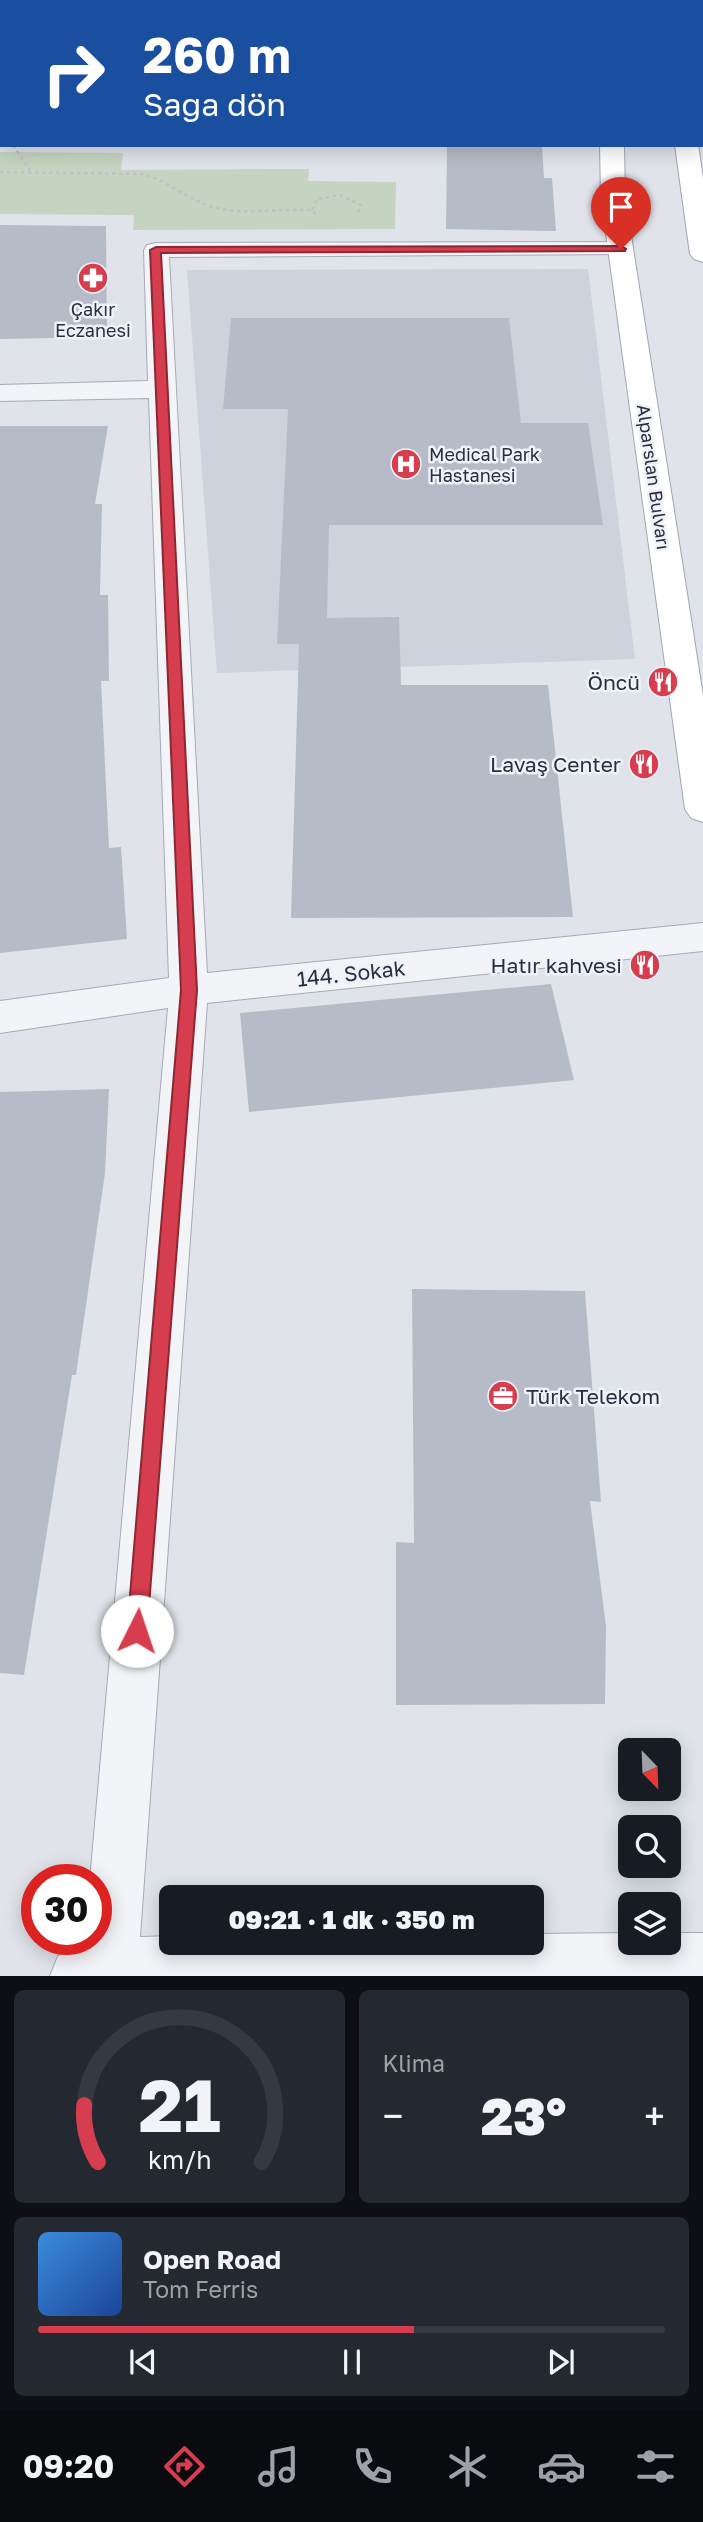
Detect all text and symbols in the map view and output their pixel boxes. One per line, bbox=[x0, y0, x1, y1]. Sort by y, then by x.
text: 260 m bbox=[143, 25, 291, 84]
icon: right bbox=[28, 28, 119, 119]
text: Sağa dön bbox=[143, 85, 286, 123]
pin bbox=[591, 177, 651, 249]
icon: arrive bbox=[602, 188, 640, 226]
pharmacy icon: Çakır Eczanesi bbox=[76, 261, 110, 295]
place label: Çakır Eczanesi bbox=[55, 298, 131, 341]
street label: Alparslan Bulvarı bbox=[633, 403, 675, 551]
place label: Medical Park Hastanesi bbox=[429, 443, 540, 486]
hospital icon: Medical Park Hastanesi bbox=[389, 447, 423, 481]
restaurant icon: Öncü bbox=[646, 665, 680, 699]
place label: Öncü bbox=[587, 669, 640, 695]
restaurant icon: Lavaş Center bbox=[627, 747, 661, 781]
place label: Lavaş Center bbox=[490, 751, 621, 777]
restaurant icon: Hatır kahvesi bbox=[628, 948, 662, 982]
place label: Hatır kahvesi bbox=[491, 952, 622, 978]
street label: 144. Sokak bbox=[296, 954, 407, 992]
office icon: Türk Telekom bbox=[486, 1379, 520, 1413]
place label: Türk Telekom bbox=[526, 1383, 660, 1409]
position arrow bbox=[100, 1594, 174, 1668]
north arrow bbox=[618, 1738, 681, 1801]
map controls bbox=[618, 1738, 681, 1955]
button: search bbox=[618, 1815, 681, 1878]
speed limit sign: 30 bbox=[21, 1864, 112, 1955]
button: layers bbox=[618, 1892, 681, 1955]
text: 09:21 · 1 dk · 350 m bbox=[228, 1904, 475, 1935]
text: Klima bbox=[383, 2049, 445, 2077]
text: 21 bbox=[138, 2062, 220, 2149]
text: 23° bbox=[481, 2084, 566, 2146]
text: − bbox=[383, 2093, 403, 2138]
text: + bbox=[644, 2093, 665, 2138]
text: km/h bbox=[147, 2144, 211, 2175]
text: Open Road bbox=[143, 2244, 281, 2275]
text: Tom Ferris bbox=[143, 2275, 258, 2303]
icon: previous bbox=[124, 2343, 162, 2381]
icon: pause bbox=[333, 2343, 371, 2381]
icon: next bbox=[542, 2343, 580, 2381]
icon: directions bbox=[160, 2442, 209, 2491]
icon: music bbox=[254, 2442, 303, 2491]
icon: phone bbox=[348, 2442, 397, 2491]
icon: climate bbox=[443, 2442, 492, 2491]
icon: car bbox=[537, 2442, 586, 2491]
icon: filters bbox=[631, 2442, 680, 2491]
text: 09:20 bbox=[23, 2447, 114, 2485]

